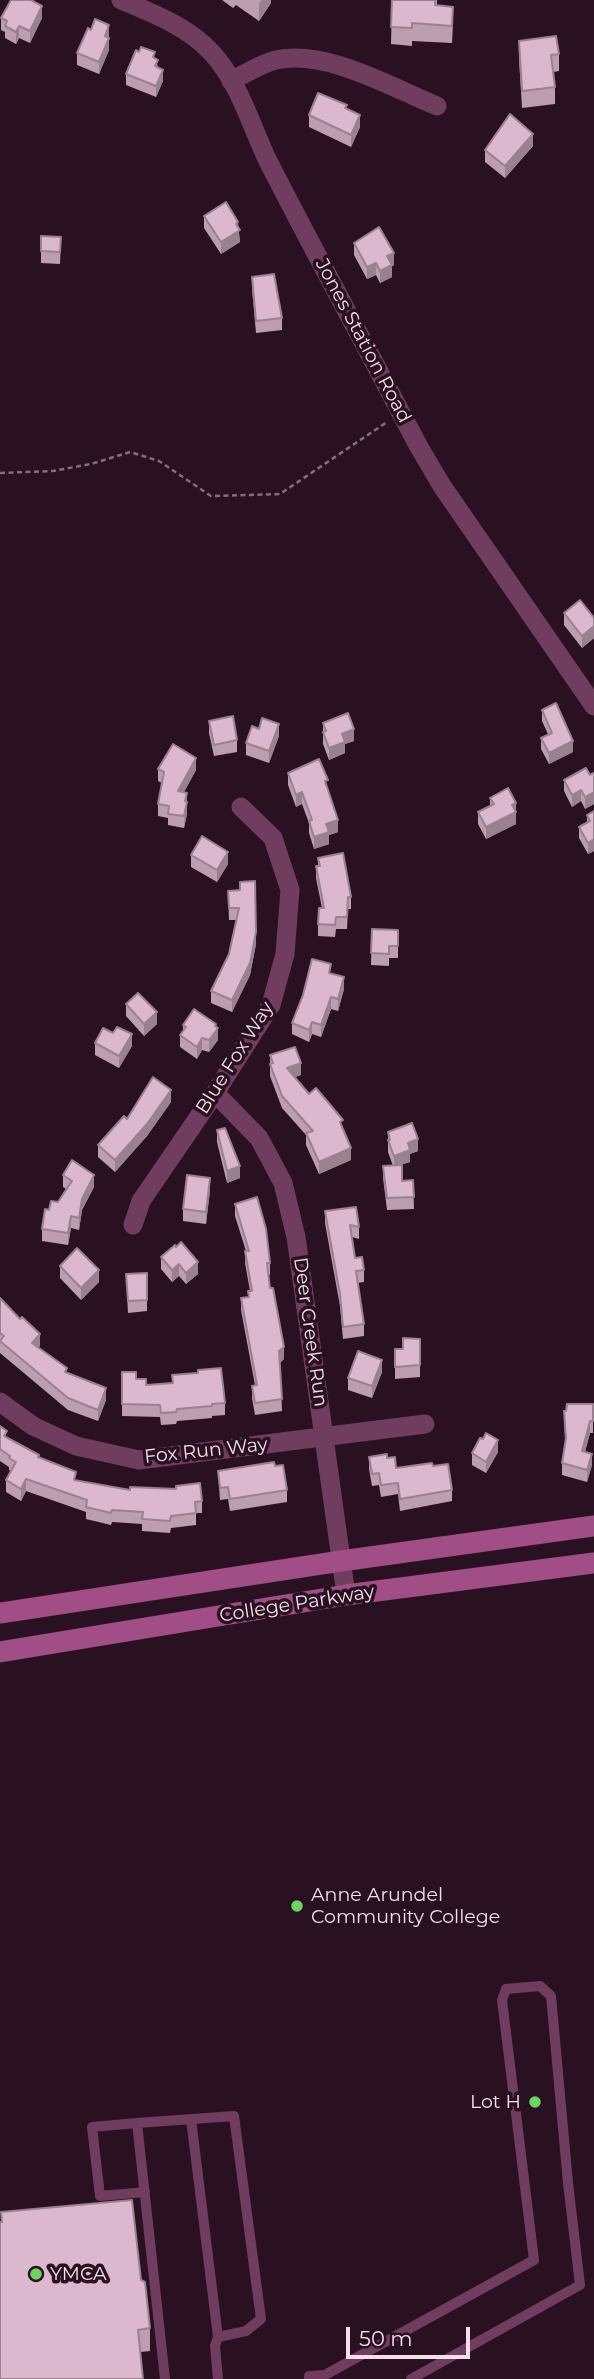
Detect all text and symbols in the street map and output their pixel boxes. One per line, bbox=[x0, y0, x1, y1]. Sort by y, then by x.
street label: Jones Station Road bbox=[310, 255, 416, 427]
street label: Blue Fox Way bbox=[191, 998, 279, 1118]
street label: Deer Creek Run bbox=[288, 1256, 332, 1408]
street label: Fox Run Way bbox=[143, 1433, 269, 1469]
street label: College Parkway bbox=[218, 1581, 376, 1627]
place label: Anne Arundel Community College bbox=[311, 1884, 500, 1928]
marker: Anne Arundel Community College bbox=[289, 1898, 305, 1914]
place label: Lot H bbox=[470, 2091, 521, 2113]
marker: Lot H bbox=[527, 2094, 543, 2110]
place label: YMCA bbox=[50, 2263, 107, 2285]
marker: YMCA bbox=[28, 2266, 44, 2282]
scale bar bbox=[349, 2312, 473, 2356]
text: 50 m bbox=[359, 2326, 413, 2351]

